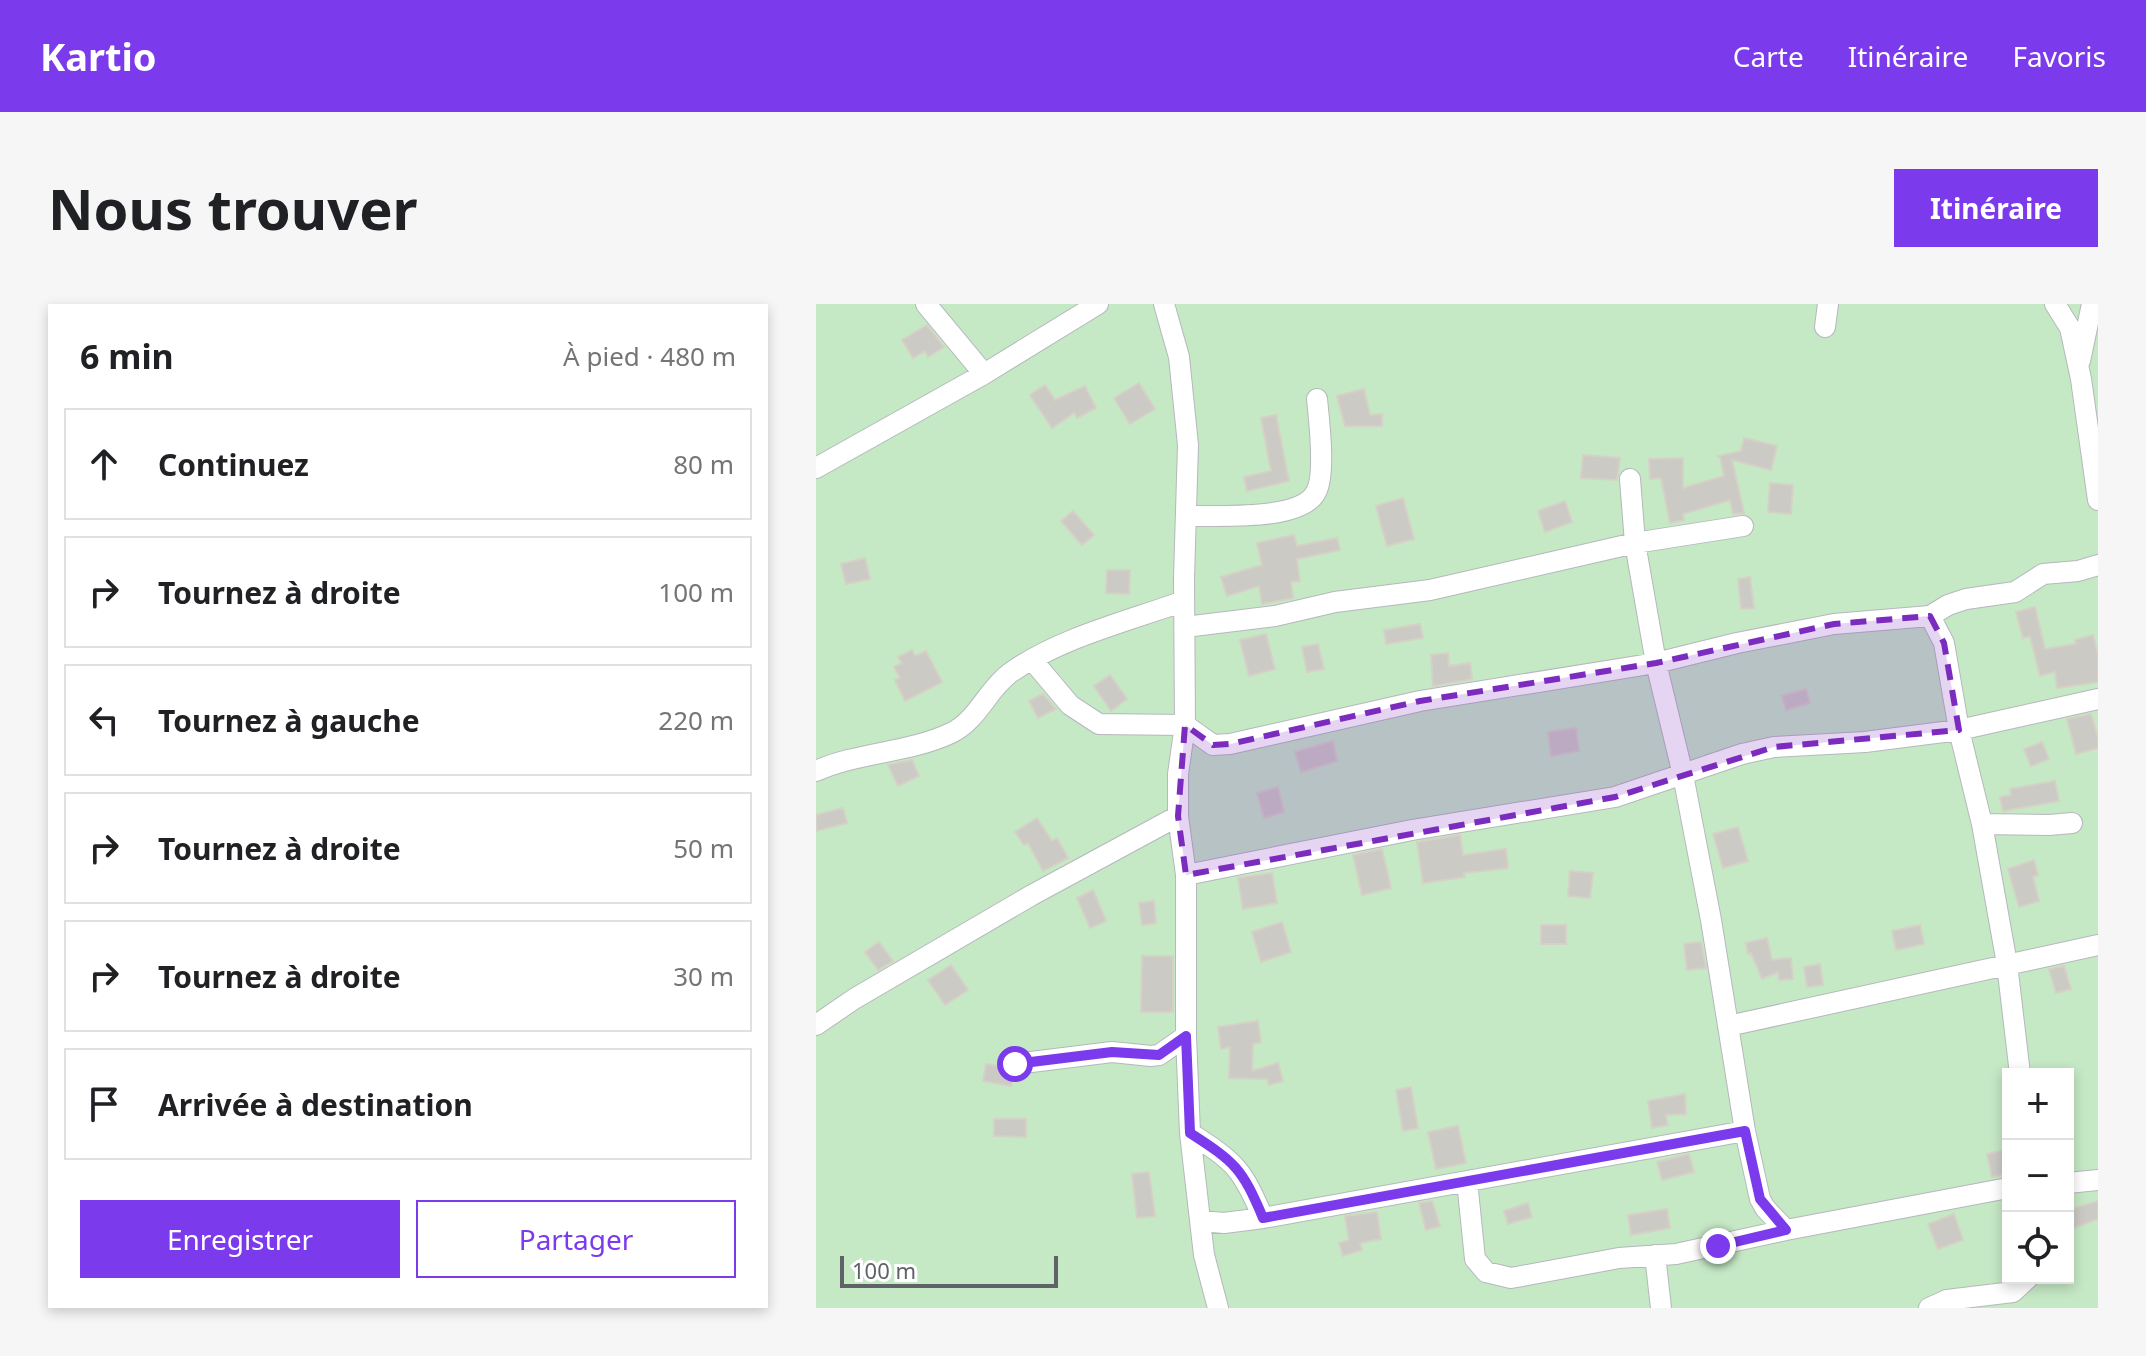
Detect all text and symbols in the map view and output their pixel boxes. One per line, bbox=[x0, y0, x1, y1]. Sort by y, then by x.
text: Kartio bbox=[40, 30, 157, 82]
text: Carte bbox=[1733, 37, 1804, 75]
text: Itinéraire bbox=[1848, 37, 1968, 75]
text: Favoris bbox=[2012, 37, 2106, 75]
button: Itinéraire bbox=[1894, 169, 2098, 247]
text: Nous trouver bbox=[48, 170, 418, 246]
text: 6 min bbox=[80, 333, 174, 379]
text: À pied · 480 m bbox=[563, 338, 736, 374]
icon: ahead bbox=[82, 442, 126, 486]
text: Continuez bbox=[158, 444, 309, 485]
text: 80 m bbox=[673, 446, 734, 482]
icon: right bbox=[82, 570, 126, 614]
text: Tournez à droite bbox=[158, 572, 401, 613]
text: 100 m bbox=[658, 574, 734, 610]
icon: left bbox=[82, 698, 126, 742]
text: Tournez à gauche bbox=[158, 700, 420, 741]
text: 220 m bbox=[658, 702, 734, 738]
icon: right bbox=[82, 826, 126, 870]
text: Tournez à droite bbox=[158, 828, 401, 869]
text: 50 m bbox=[673, 830, 734, 866]
icon: right bbox=[82, 954, 126, 998]
text: Tournez à droite bbox=[158, 956, 401, 997]
text: 30 m bbox=[673, 958, 734, 994]
route start bbox=[997, 1046, 1033, 1082]
map controls bbox=[2002, 1068, 2074, 1284]
button: + bbox=[2002, 1068, 2074, 1140]
icon: arrive bbox=[82, 1082, 126, 1126]
text: Arrivée à destination bbox=[158, 1084, 473, 1125]
button: − bbox=[2002, 1140, 2074, 1212]
button: Enregistrer bbox=[80, 1200, 400, 1278]
button: Partager bbox=[416, 1200, 736, 1278]
button: locate bbox=[2002, 1212, 2074, 1284]
route end bbox=[1700, 1228, 1736, 1264]
scale bar bbox=[840, 1252, 1058, 1288]
text: 100 m bbox=[852, 1255, 916, 1285]

